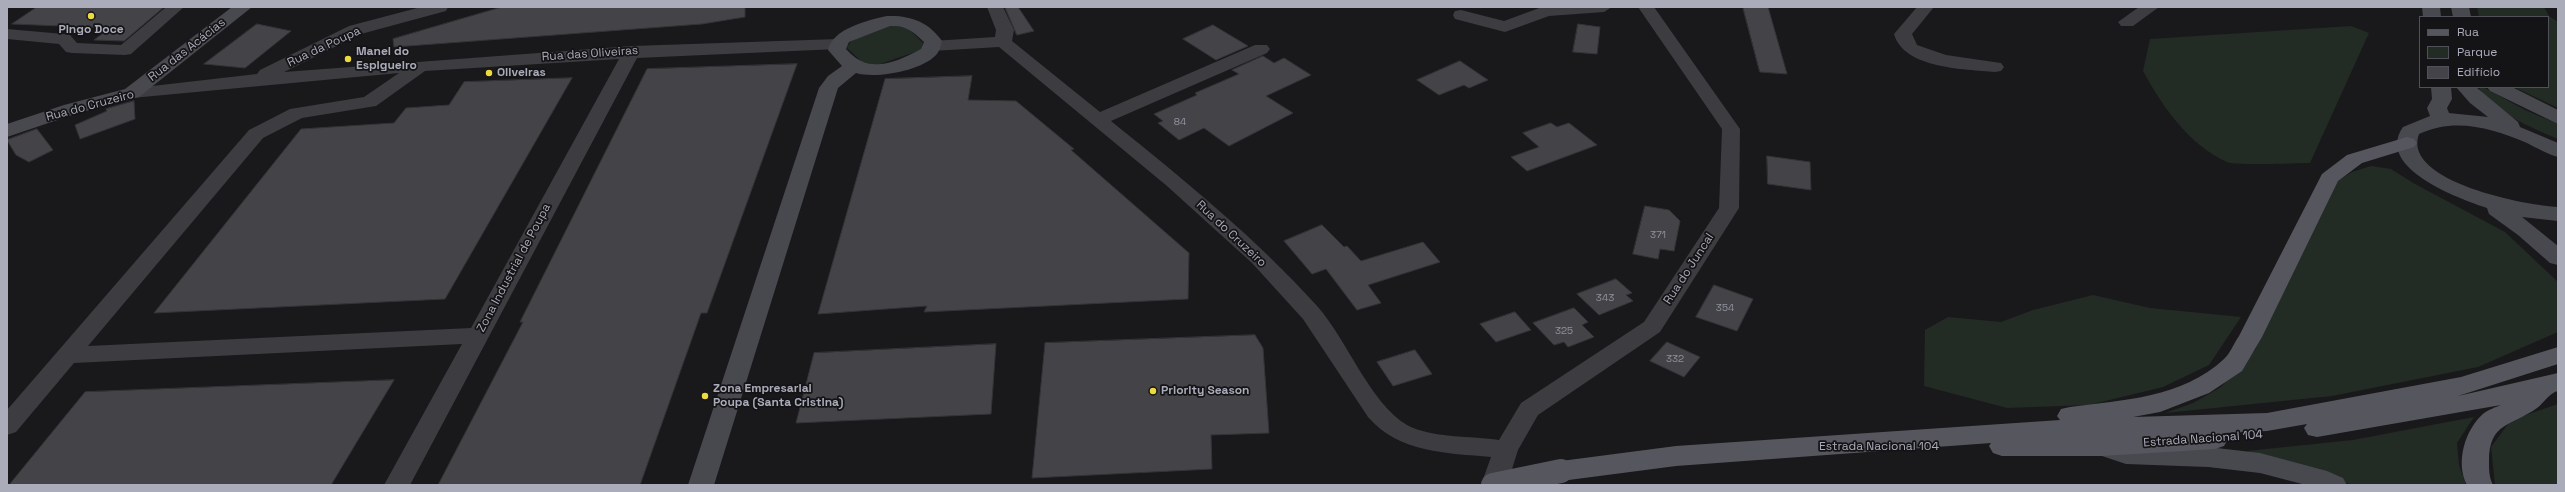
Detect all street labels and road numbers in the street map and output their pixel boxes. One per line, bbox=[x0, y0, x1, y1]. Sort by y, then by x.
street label: Rua das Acácias bbox=[146, 15, 228, 85]
street label: Rua da Poupa bbox=[285, 24, 363, 70]
street label: Rua das Oliveiras bbox=[541, 43, 639, 65]
street label: Rua do Cruzeiro bbox=[44, 87, 136, 125]
street label: Rua do Cruzeiro bbox=[1193, 198, 1269, 270]
street label: Zona Industrial de Poupa bbox=[474, 201, 554, 335]
street label: Rua do Juncal bbox=[1661, 231, 1717, 307]
street label: Estrada Nacional 104 bbox=[2143, 428, 2263, 450]
street label: Estrada Nacional 104 bbox=[1819, 440, 1939, 454]

